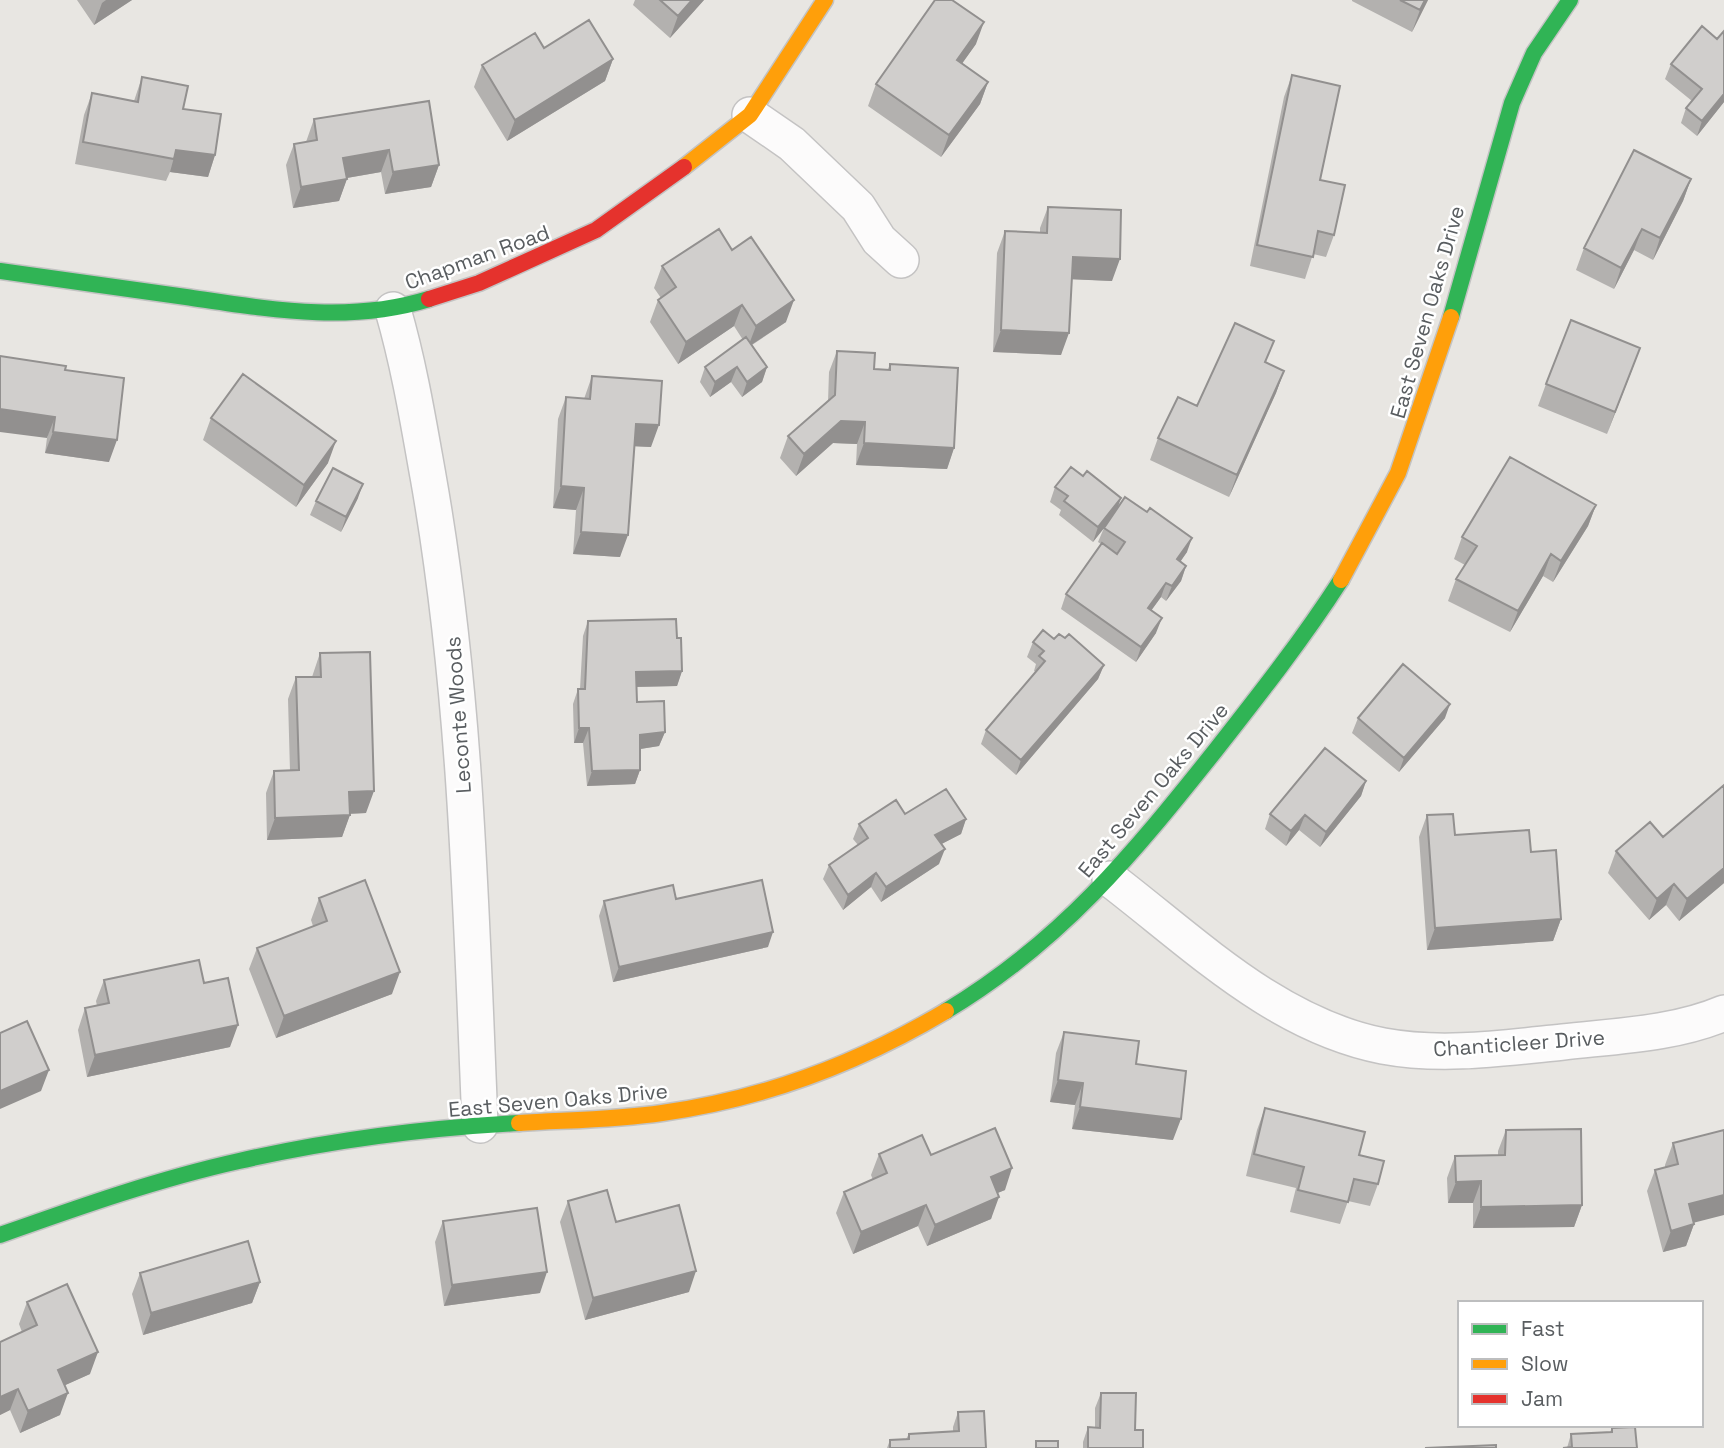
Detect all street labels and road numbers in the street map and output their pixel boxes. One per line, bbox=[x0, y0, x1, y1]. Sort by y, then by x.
street label: East Seven Oaks Drive bbox=[1384, 202, 1470, 422]
street label: Chapman Road bbox=[401, 218, 553, 296]
street label: Leconte Woods bbox=[439, 635, 477, 795]
street label: East Seven Oaks Drive bbox=[1072, 697, 1234, 883]
street label: Chanticleer Drive bbox=[1432, 1024, 1606, 1062]
street label: East Seven Oaks Drive bbox=[447, 1077, 669, 1123]

